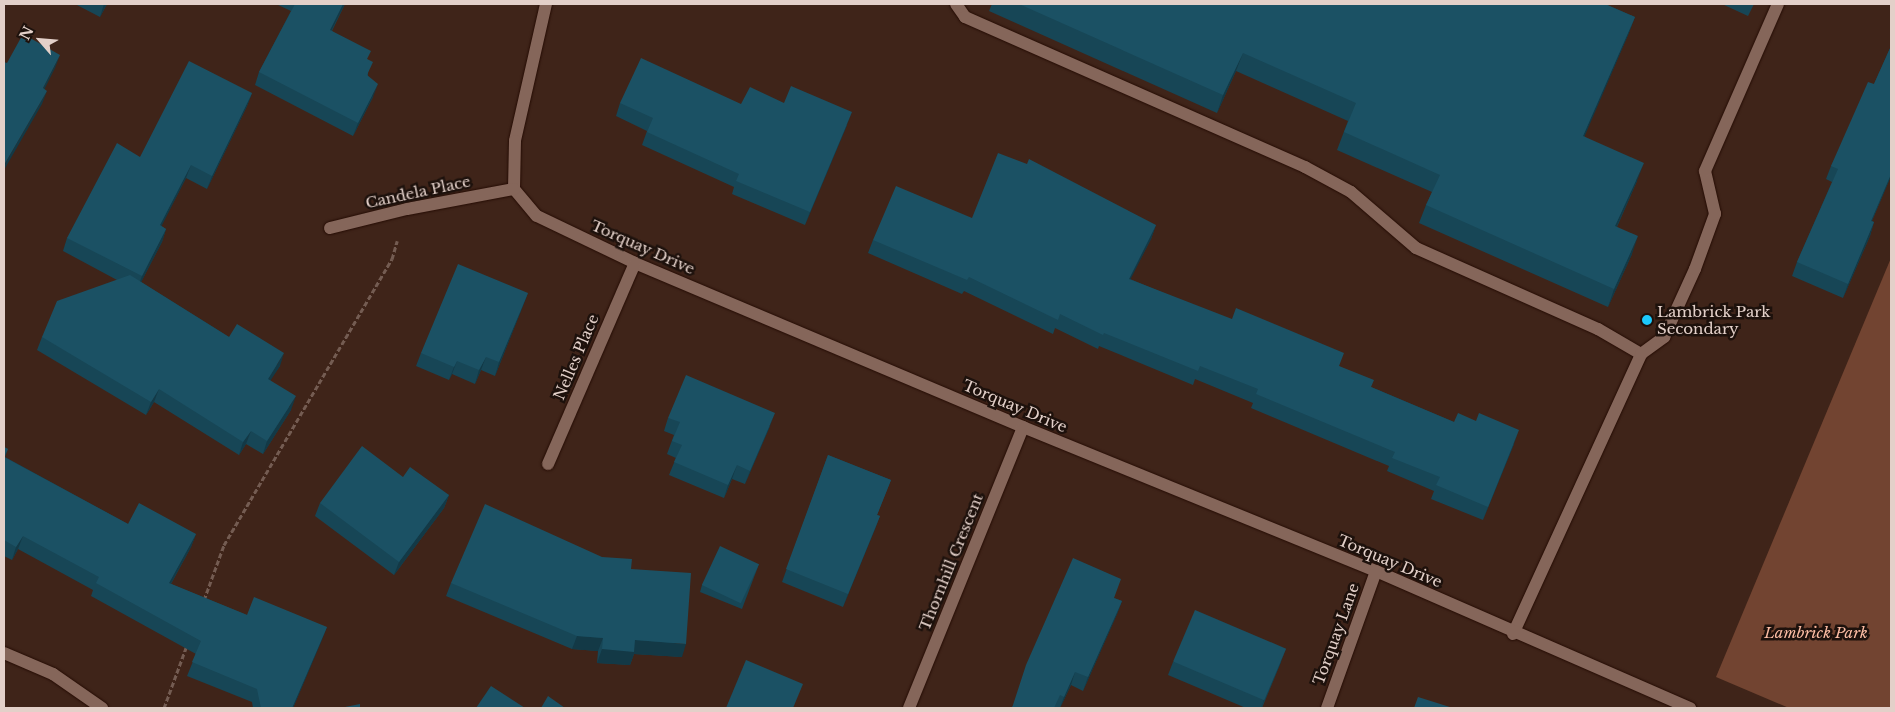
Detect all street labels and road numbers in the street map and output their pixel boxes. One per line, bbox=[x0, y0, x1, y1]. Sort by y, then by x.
street label: Candela Place bbox=[364, 172, 472, 212]
street label: Torquay Drive bbox=[588, 216, 698, 278]
street label: Nelles Place bbox=[550, 311, 602, 403]
street label: Torquay Drive bbox=[960, 376, 1070, 436]
street label: Thornhill Crescent bbox=[915, 491, 987, 633]
street label: Torquay Drive bbox=[1335, 531, 1445, 591]
street label: Torquay Lane bbox=[1309, 581, 1363, 687]

